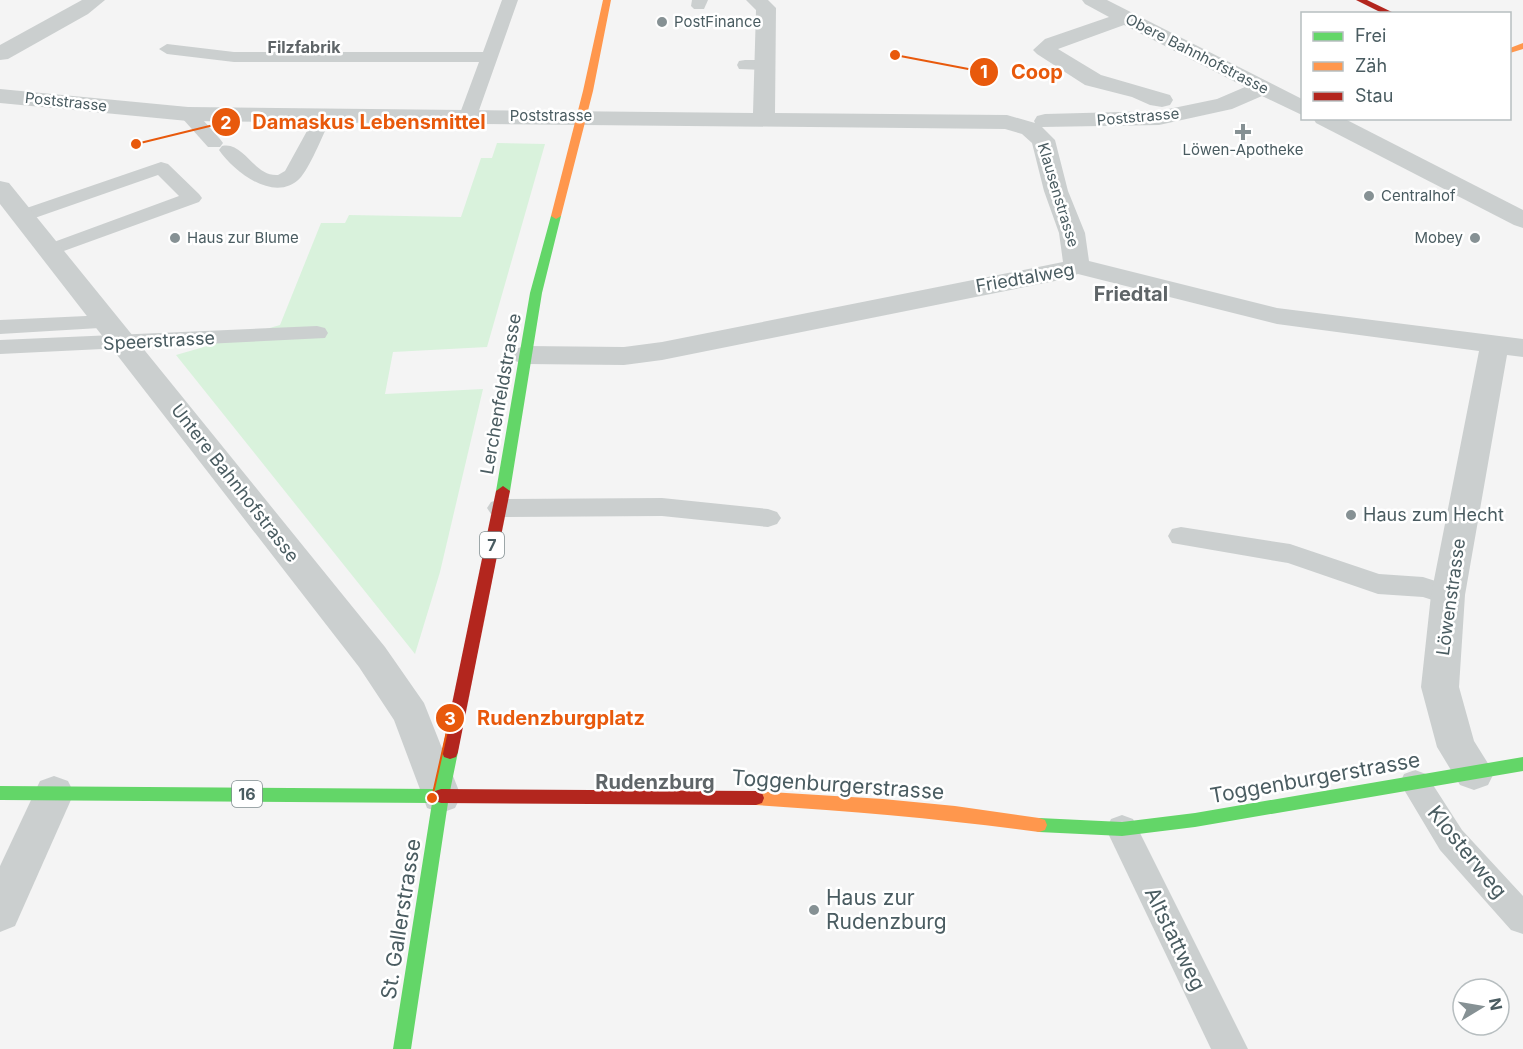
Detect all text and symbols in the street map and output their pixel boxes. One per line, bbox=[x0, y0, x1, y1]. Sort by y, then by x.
street label: Obere Bahnhofstrasse bbox=[1122, 9, 1272, 98]
place label: PostFinance bbox=[674, 12, 761, 31]
legend bbox=[1301, 12, 1511, 120]
marker: PostFinance bbox=[655, 15, 669, 29]
text: Frei bbox=[1355, 25, 1386, 46]
district label: Filzfabrik bbox=[268, 37, 341, 57]
callout: Coop bbox=[969, 53, 1075, 91]
text: Zäh bbox=[1355, 55, 1387, 76]
text: Coop bbox=[1011, 60, 1063, 84]
text: 1 bbox=[980, 61, 988, 82]
text: Stau bbox=[1355, 85, 1393, 106]
street label: Poststrasse bbox=[24, 88, 108, 115]
callout: Damaskus Lebensmittel bbox=[211, 103, 498, 141]
street label: Poststrasse bbox=[1096, 103, 1180, 130]
street label: Poststrasse bbox=[510, 106, 592, 125]
text: Damaskus Lebensmittel bbox=[252, 110, 486, 134]
text: 2 bbox=[220, 112, 232, 133]
marker: Löwen-Apotheke bbox=[1236, 125, 1250, 139]
street label: Klausenstrasse bbox=[1034, 140, 1083, 249]
place label: Löwen-Apotheke bbox=[1183, 140, 1303, 159]
place label: Centralhof bbox=[1381, 186, 1456, 205]
marker: Centralhof bbox=[1362, 189, 1376, 203]
place label: Haus zur Blume bbox=[187, 228, 299, 247]
place label: Mobey bbox=[1414, 228, 1464, 247]
marker: Haus zur Blume bbox=[168, 231, 182, 245]
marker: Mobey bbox=[1468, 231, 1482, 245]
street label: Friedtalweg bbox=[974, 259, 1076, 297]
district label: Friedtal bbox=[1094, 282, 1168, 306]
street label: Lerchenfeldstrasse bbox=[476, 312, 525, 476]
street label: Speerstrasse bbox=[102, 327, 216, 354]
street label: Untere Bahnhofstrasse bbox=[167, 399, 304, 566]
place label: Haus zum Hecht bbox=[1363, 504, 1504, 525]
marker: Haus zum Hecht bbox=[1344, 508, 1358, 522]
road number: 7 bbox=[480, 532, 504, 558]
street label: Löwenstrasse bbox=[1432, 537, 1469, 657]
callout: Rudenzburgplatz bbox=[435, 699, 656, 737]
text: Rudenzburgplatz bbox=[477, 706, 645, 730]
text: 3 bbox=[444, 708, 456, 729]
street label: Toggenburgerstrasse bbox=[1208, 747, 1422, 808]
street label: Toggenburgerstrasse bbox=[731, 765, 945, 804]
district label: Rudenzburg bbox=[595, 770, 715, 794]
road number: 16 bbox=[232, 781, 262, 807]
street label: Klosterweg bbox=[1422, 800, 1512, 903]
street label: St. Gallerstrasse bbox=[375, 837, 426, 1001]
street label: Altstattweg bbox=[1140, 883, 1211, 995]
place label: Haus zur Rudenzburg bbox=[826, 885, 947, 934]
marker: Haus zur Rudenzburg bbox=[807, 903, 821, 917]
north arrow bbox=[1451, 977, 1511, 1037]
text: N bbox=[1485, 996, 1507, 1012]

